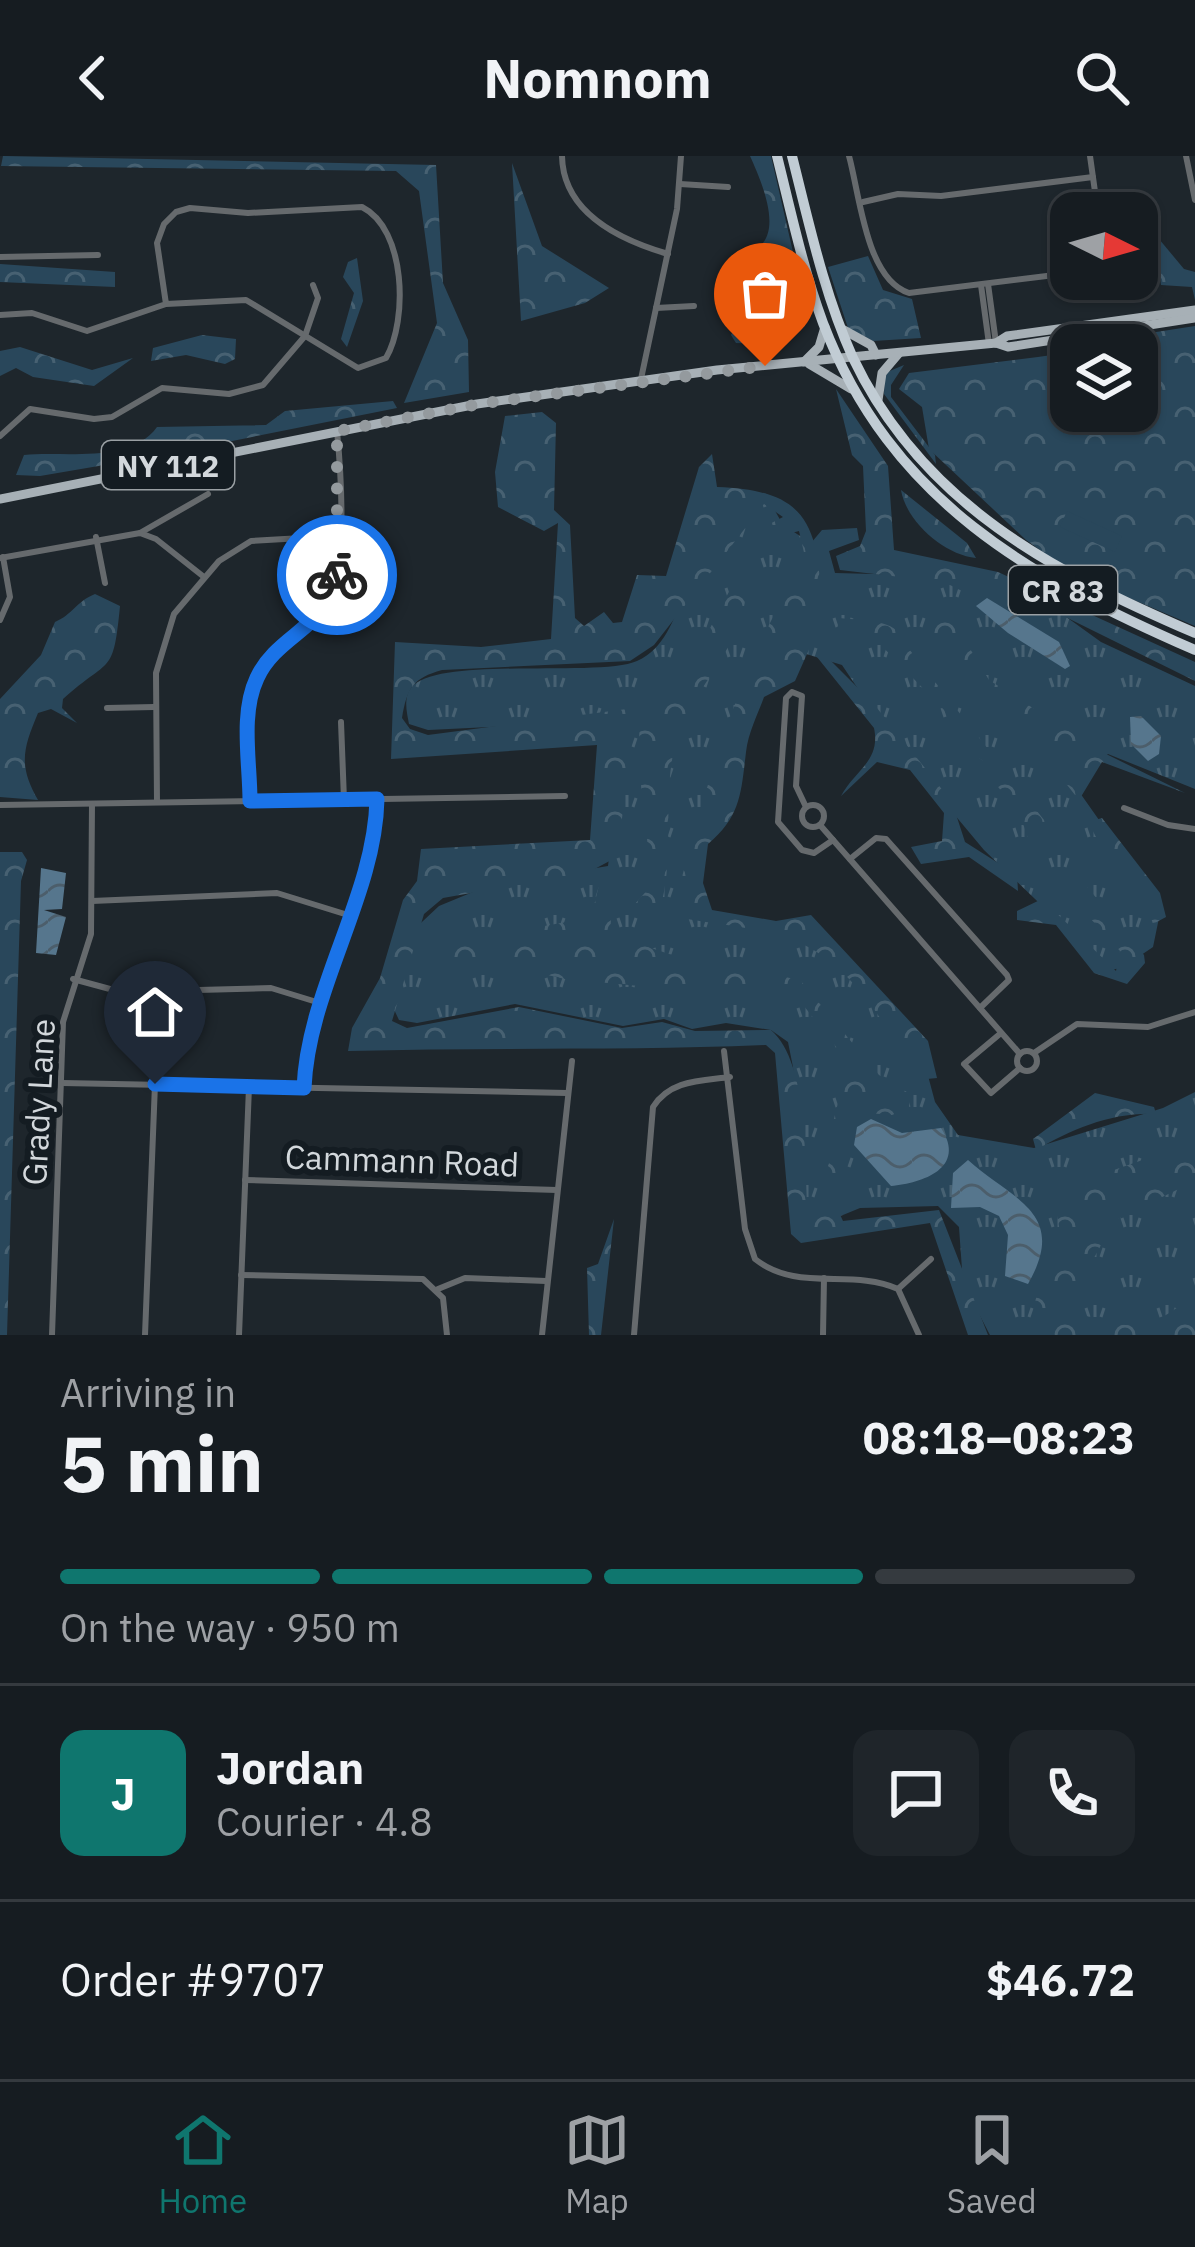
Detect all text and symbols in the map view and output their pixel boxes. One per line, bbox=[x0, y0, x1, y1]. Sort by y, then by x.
text: Nomnom bbox=[483, 43, 712, 113]
icon: back bbox=[60, 45, 126, 111]
icon: search bbox=[1069, 45, 1135, 111]
north arrow bbox=[1050, 192, 1158, 300]
map controls bbox=[1050, 192, 1158, 432]
pin bbox=[714, 243, 816, 366]
icon: bag bbox=[732, 261, 798, 327]
button: layers bbox=[1050, 324, 1158, 432]
road number: NY 112 bbox=[102, 441, 234, 489]
courier bbox=[277, 515, 397, 635]
icon: bike bbox=[304, 542, 370, 608]
road number: CR 83 bbox=[1009, 566, 1117, 614]
pin bbox=[104, 961, 206, 1084]
icon: home bbox=[122, 979, 188, 1045]
street label: Grady Lane bbox=[12, 1018, 64, 1186]
street label: Cammann Road bbox=[284, 1134, 520, 1186]
text: Arriving in bbox=[60, 1367, 236, 1418]
text: 08:18–08:23 bbox=[863, 1408, 1135, 1466]
text: 5 min bbox=[60, 1412, 264, 1513]
text: On the way · 950 m bbox=[60, 1602, 400, 1653]
button: chat bbox=[853, 1730, 979, 1856]
button: phone bbox=[1009, 1730, 1135, 1856]
text: Jordan bbox=[216, 1738, 364, 1796]
text: J bbox=[110, 1764, 136, 1822]
text: Courier · 4.8 bbox=[216, 1796, 433, 1847]
text: Order #9707 bbox=[60, 1950, 326, 2008]
text: $46.72 bbox=[986, 1950, 1135, 2008]
tab: Home bbox=[158, 2107, 247, 2222]
tab: Map bbox=[564, 2107, 630, 2222]
tab: Saved bbox=[947, 2107, 1037, 2222]

